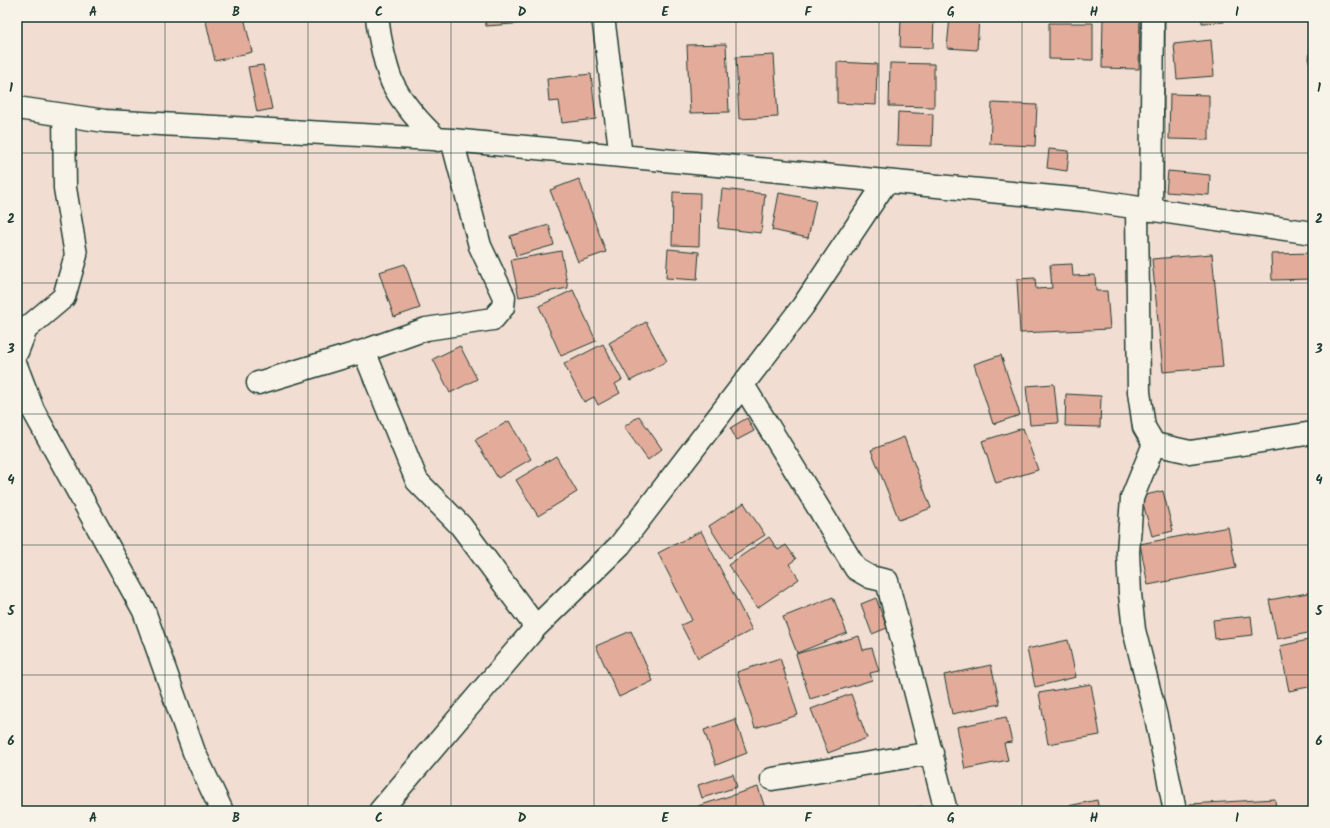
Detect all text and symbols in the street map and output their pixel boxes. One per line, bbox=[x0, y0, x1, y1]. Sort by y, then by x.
text: A bbox=[89, 2, 97, 23]
text: B bbox=[232, 2, 240, 23]
text: C bbox=[375, 2, 383, 23]
text: D bbox=[518, 2, 527, 23]
text: E bbox=[661, 2, 669, 23]
text: F bbox=[804, 2, 812, 23]
text: G bbox=[947, 2, 955, 23]
text: H bbox=[1090, 2, 1099, 23]
text: I bbox=[1235, 2, 1239, 23]
text: 1 bbox=[9, 78, 13, 99]
text: 1 bbox=[1317, 78, 1321, 99]
text: 2 bbox=[7, 209, 15, 230]
text: 2 bbox=[1315, 209, 1323, 230]
text: 3 bbox=[6, 339, 15, 360]
text: 3 bbox=[1314, 339, 1323, 360]
text: 4 bbox=[7, 470, 15, 491]
text: 4 bbox=[1315, 470, 1323, 491]
text: 5 bbox=[7, 601, 16, 622]
text: 5 bbox=[1315, 601, 1324, 622]
text: 6 bbox=[7, 731, 15, 752]
text: 6 bbox=[1315, 731, 1323, 752]
text: A bbox=[89, 808, 97, 828]
text: B bbox=[232, 808, 240, 828]
text: C bbox=[375, 808, 383, 828]
text: D bbox=[518, 808, 527, 828]
text: E bbox=[661, 808, 669, 828]
text: F bbox=[804, 808, 812, 828]
text: G bbox=[947, 808, 955, 828]
text: H bbox=[1090, 808, 1099, 828]
text: I bbox=[1235, 808, 1239, 828]

